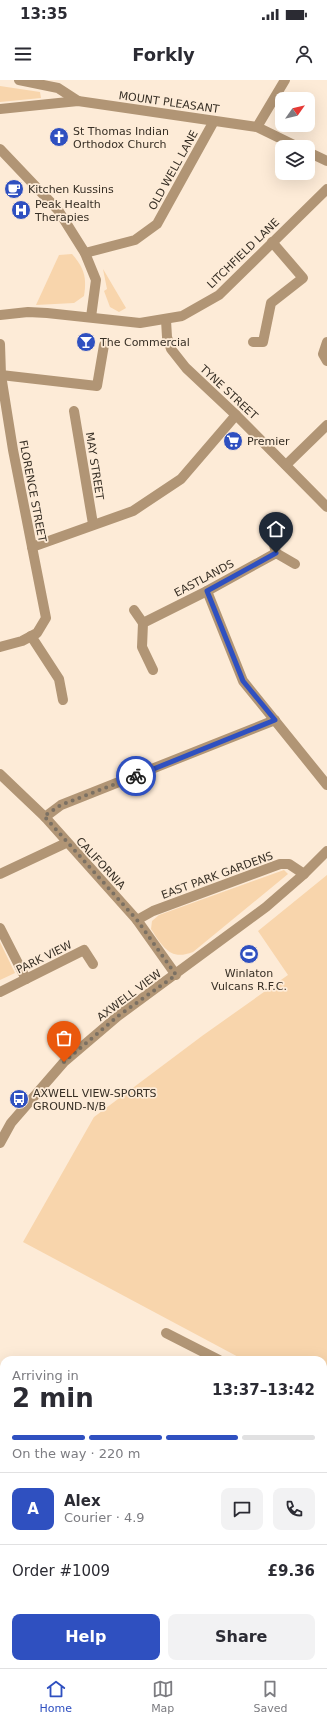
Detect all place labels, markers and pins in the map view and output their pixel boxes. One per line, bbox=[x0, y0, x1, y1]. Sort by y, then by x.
place label: St Thomas Indian Orthodox Church bbox=[73, 125, 169, 151]
church icon: St Thomas Indian Orthodox Church bbox=[48, 126, 70, 148]
cafe icon: Kitchen Kussins bbox=[3, 178, 25, 200]
place label: Kitchen Kussins bbox=[28, 183, 114, 196]
place label: Peak Health Therapies bbox=[34, 198, 101, 224]
hospital icon: Peak Health Therapies bbox=[10, 199, 32, 221]
bar icon: The Commercial bbox=[75, 331, 97, 353]
place label: The Commercial bbox=[99, 336, 190, 349]
supermarket icon: Premier bbox=[222, 430, 244, 452]
place label: Premier bbox=[247, 435, 290, 448]
pin bbox=[259, 512, 293, 553]
sports icon: Winlaton Vulcans R.F.C. bbox=[238, 943, 260, 965]
place label: Winlaton Vulcans R.F.C. bbox=[211, 967, 287, 993]
pin bbox=[47, 1021, 81, 1062]
place label: AXWELL VIEW-SPORTS GROUND-N/B bbox=[33, 1087, 157, 1113]
bus stop icon: AXWELL VIEW-SPORTS GROUND-N/B bbox=[8, 1088, 30, 1110]

